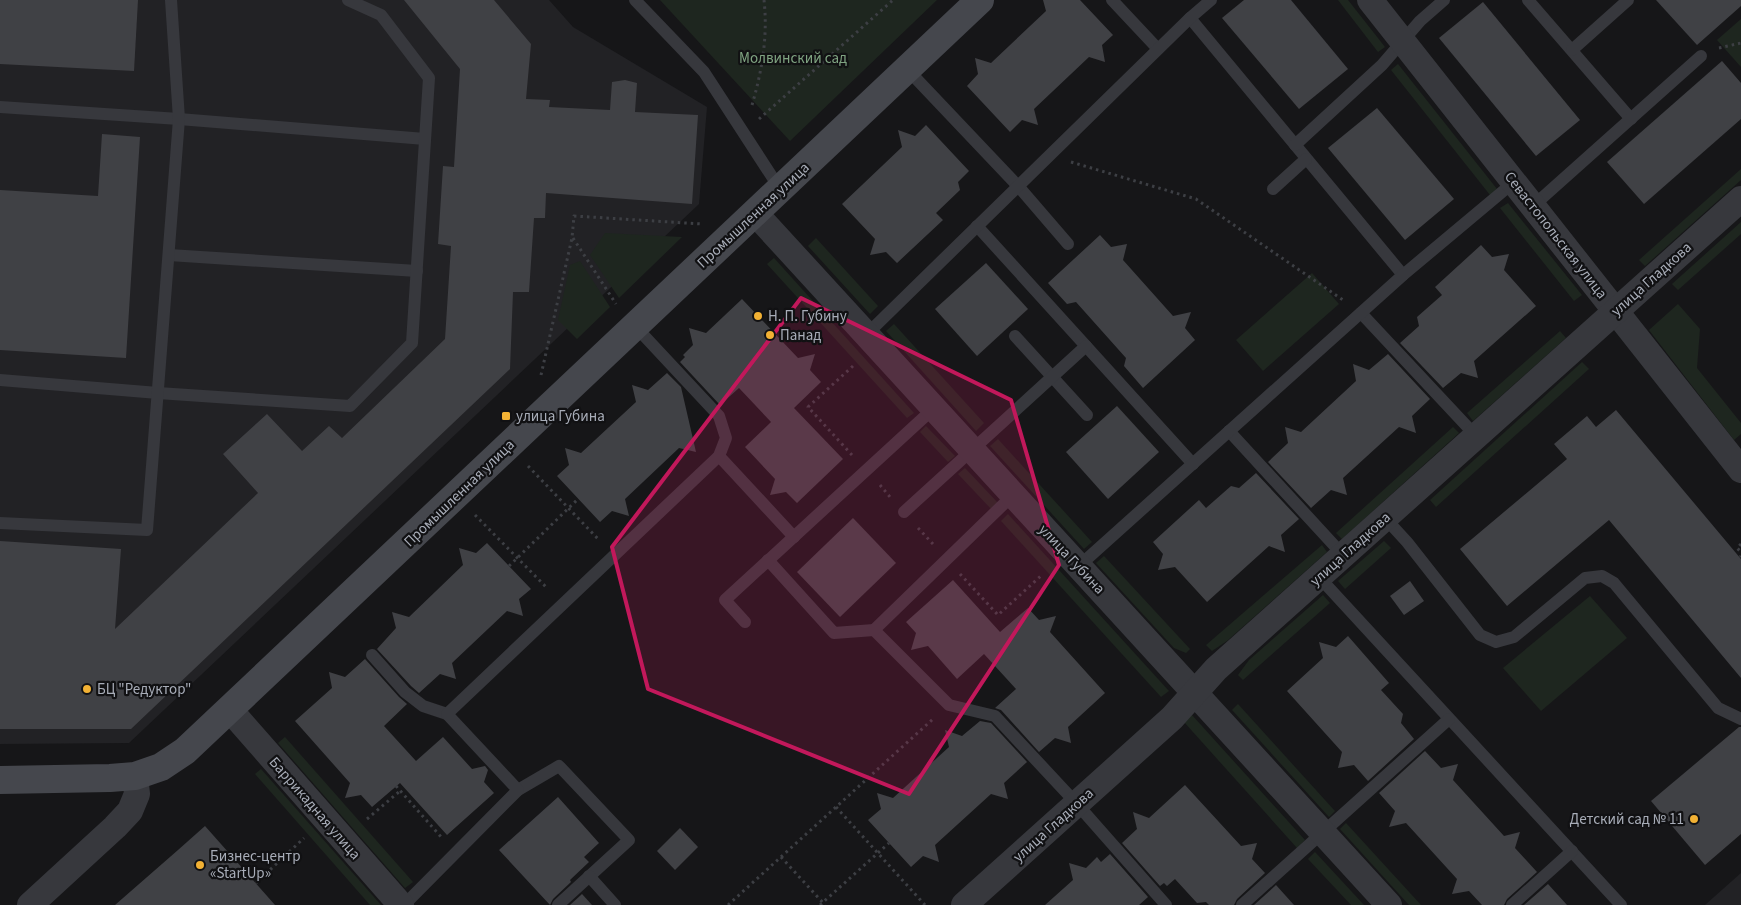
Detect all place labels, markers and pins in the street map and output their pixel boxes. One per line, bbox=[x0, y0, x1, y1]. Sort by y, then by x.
place label: Н. П. Губину bbox=[768, 306, 847, 327]
marker: Н. П. Губину bbox=[752, 310, 764, 322]
place label: Панад bbox=[780, 325, 821, 346]
marker: Панад bbox=[764, 329, 776, 341]
place label: улица Губина bbox=[516, 406, 605, 427]
marker: улица Губина bbox=[500, 410, 512, 422]
place label: БЦ "Редуктор" bbox=[97, 679, 192, 700]
marker: БЦ "Редуктор" bbox=[81, 683, 93, 695]
place label: Детский сад № 11 bbox=[1570, 809, 1684, 830]
marker: Детский сад № 11 bbox=[1688, 813, 1700, 825]
place label: Бизнес-центр «StartUp» bbox=[210, 846, 301, 884]
marker: Бизнес-центр «StartUp» bbox=[194, 859, 206, 871]

